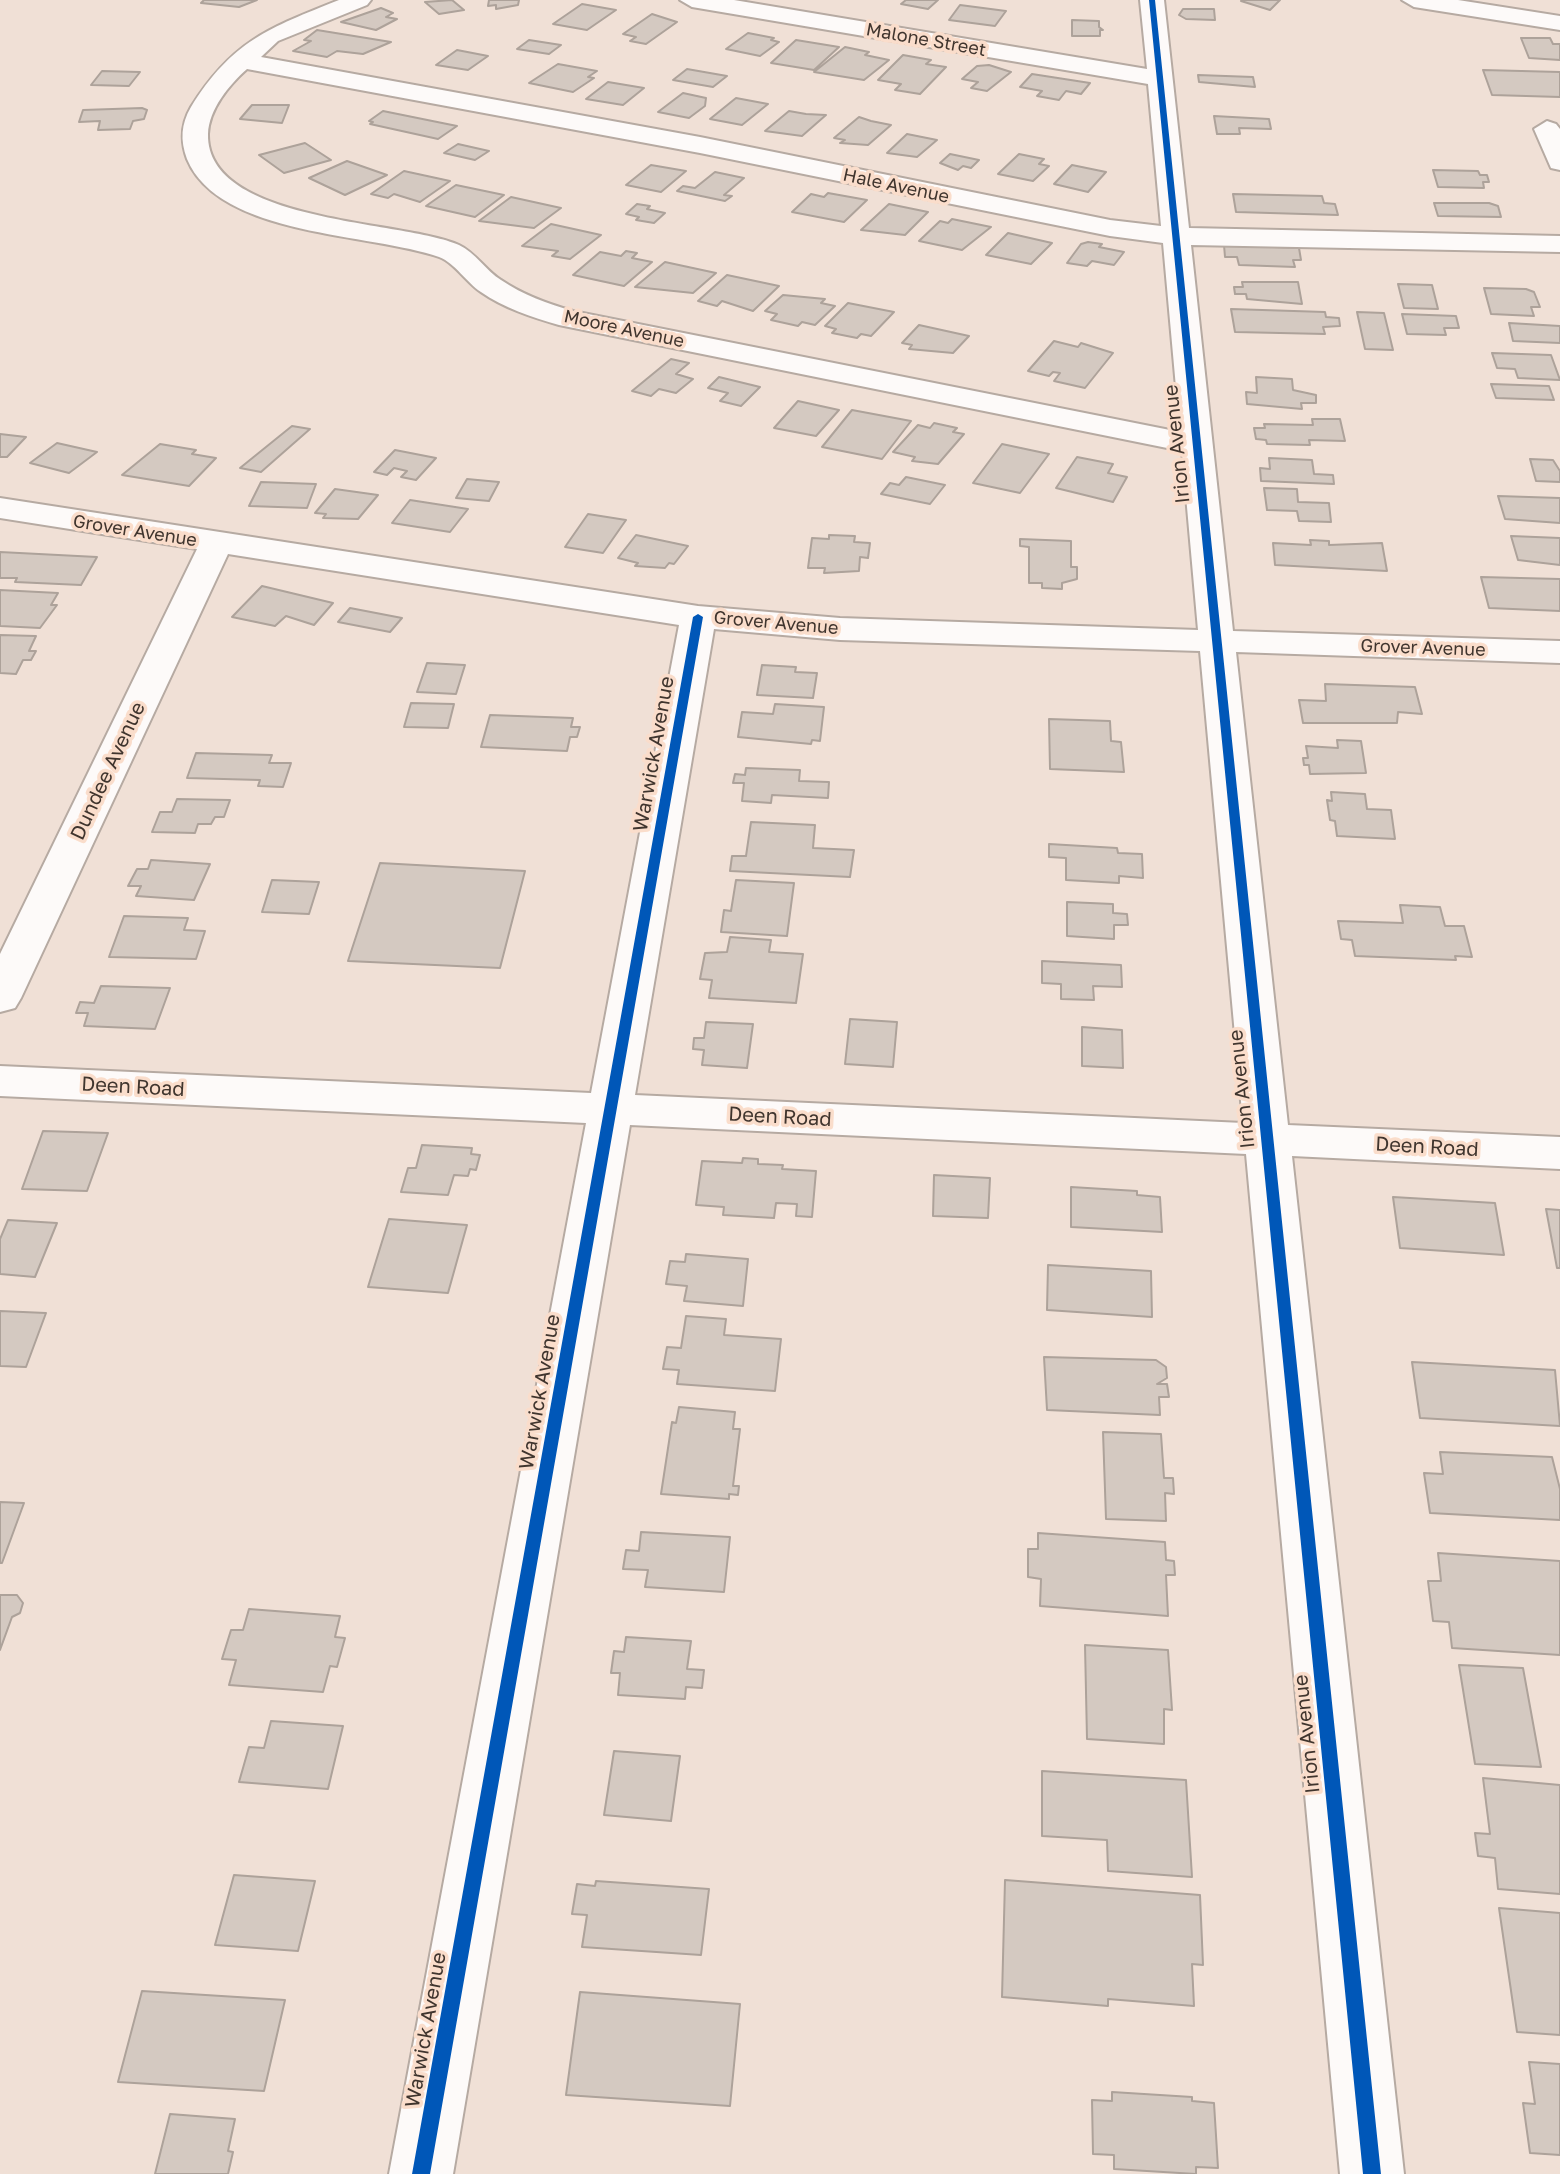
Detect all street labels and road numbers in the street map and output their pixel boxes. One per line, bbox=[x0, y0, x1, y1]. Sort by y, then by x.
street label: Malone Street bbox=[864, 19, 988, 61]
street label: Hale Avenue bbox=[841, 164, 951, 208]
street label: Moore Avenue bbox=[562, 306, 686, 352]
street label: Irion Avenue bbox=[1159, 383, 1195, 505]
street label: Grover Avenue bbox=[71, 511, 199, 551]
street label: Grover Avenue bbox=[713, 607, 839, 639]
street label: Grover Avenue bbox=[1360, 635, 1486, 661]
street label: Warwick Avenue bbox=[629, 674, 679, 834]
street label: Dundee Avenue bbox=[66, 698, 150, 844]
street label: Irion Avenue bbox=[1224, 1028, 1260, 1150]
street label: Deen Road bbox=[81, 1072, 185, 1102]
street label: Deen Road bbox=[728, 1102, 832, 1132]
street label: Deen Road bbox=[1375, 1132, 1479, 1162]
street label: Warwick Avenue bbox=[515, 1312, 565, 1472]
street label: Irion Avenue bbox=[1289, 1673, 1325, 1795]
street label: Warwick Avenue bbox=[401, 1950, 451, 2110]

